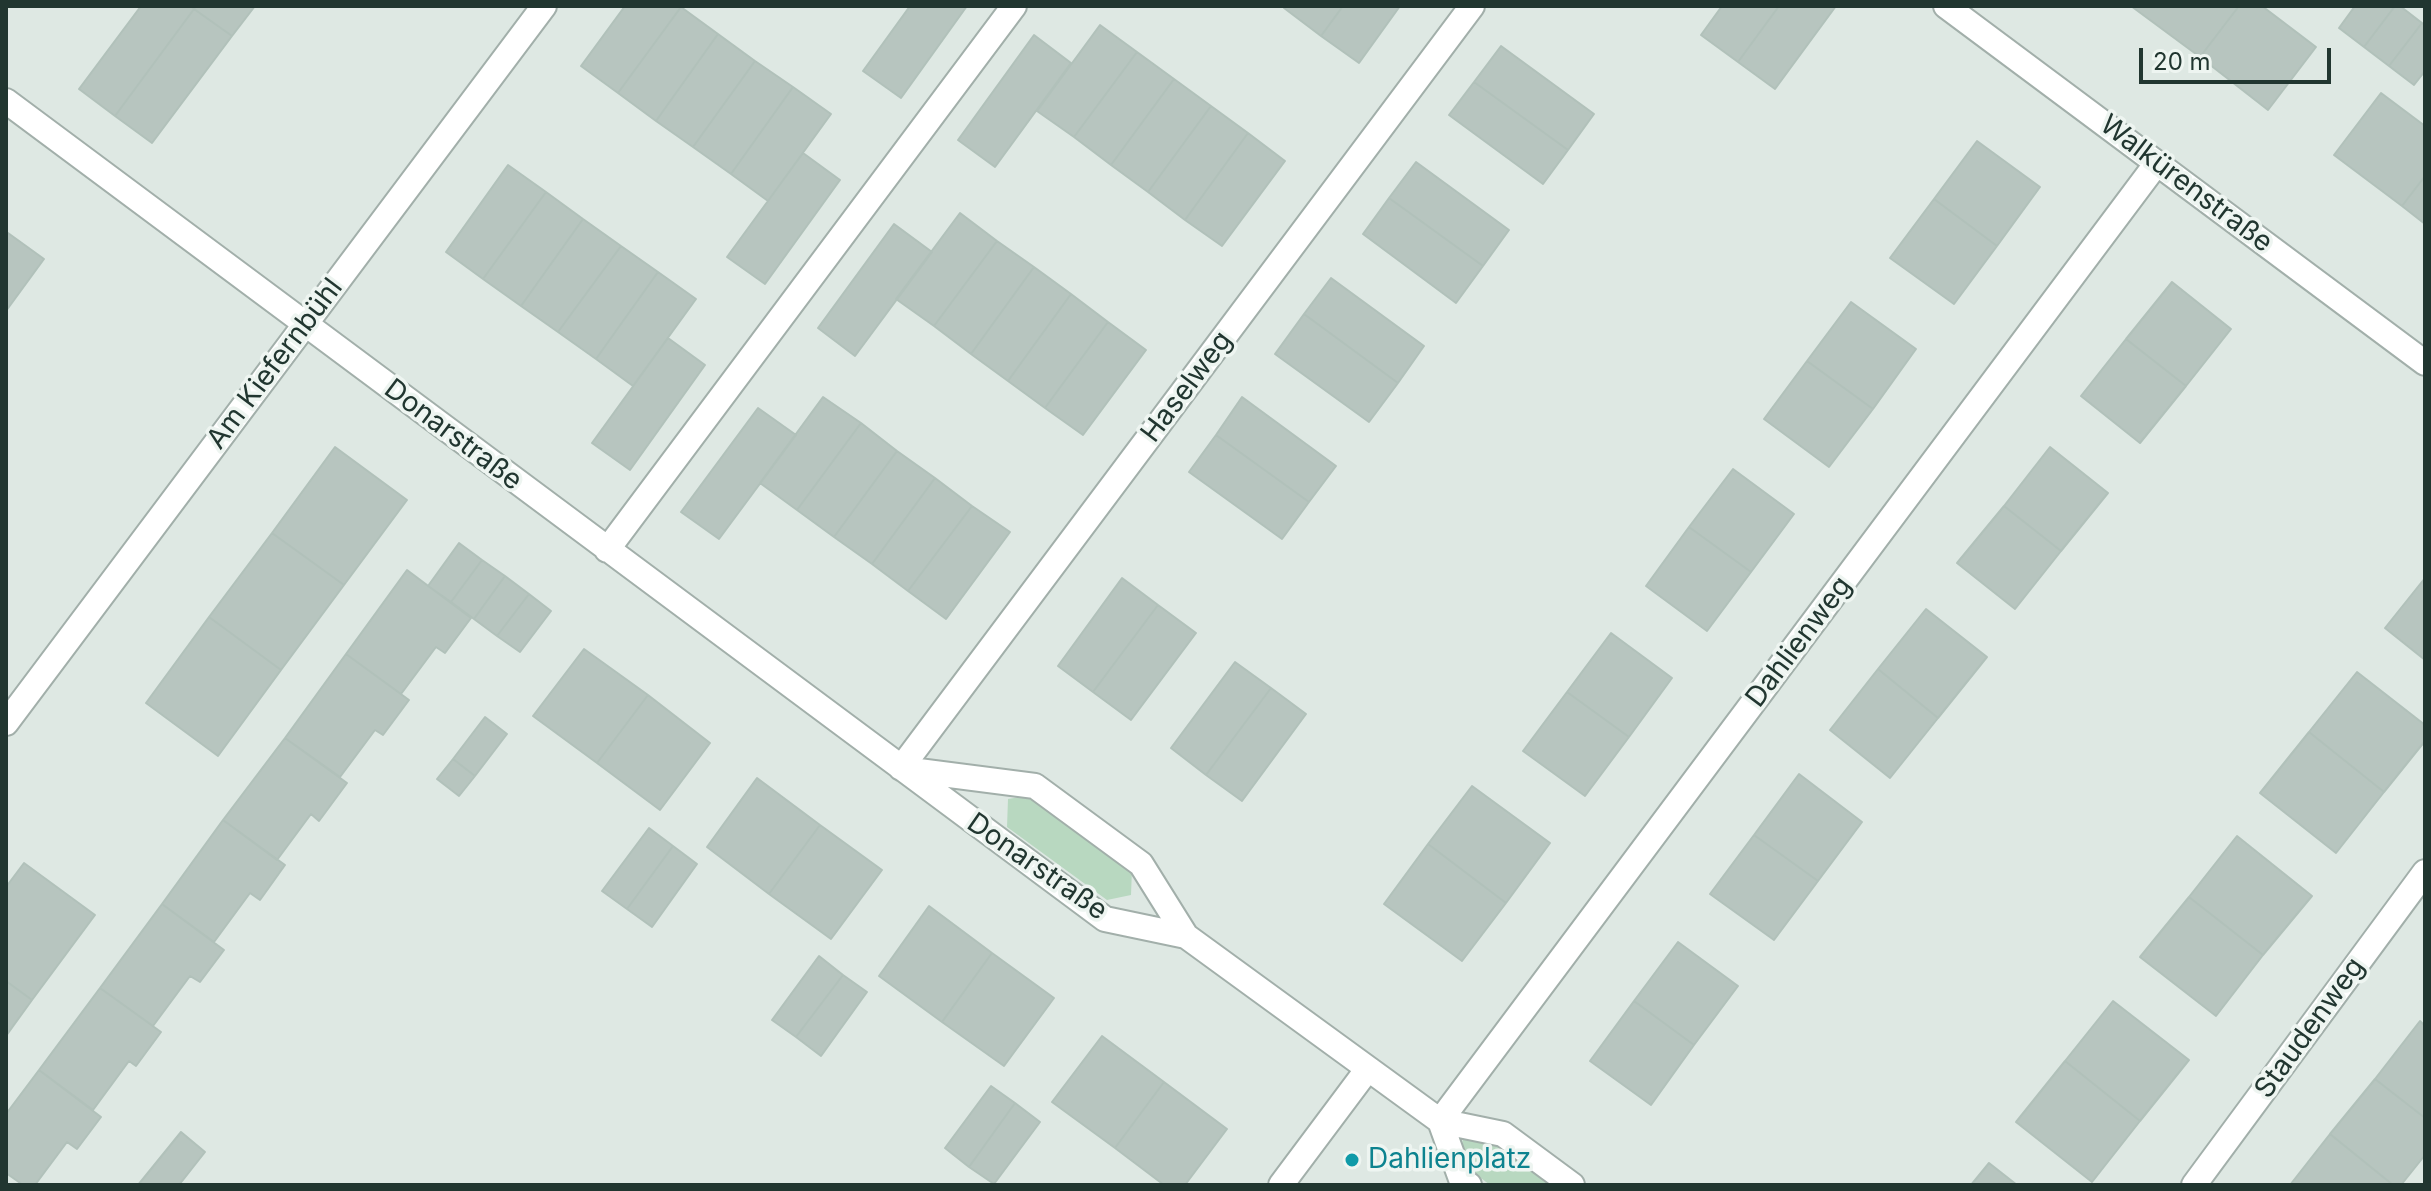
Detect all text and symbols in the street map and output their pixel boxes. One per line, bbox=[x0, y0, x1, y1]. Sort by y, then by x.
scale bar bbox=[2143, 32, 2335, 82]
text: 20 m bbox=[2153, 47, 2211, 76]
street label: Walkürenstraße bbox=[2093, 108, 2279, 260]
street label: Am Kiefernbühl bbox=[200, 272, 350, 456]
street label: Haselweg bbox=[1134, 325, 1240, 449]
street label: Donarstraße bbox=[378, 372, 528, 498]
street label: Dahlienweg bbox=[1739, 570, 1859, 714]
street label: Donarstraße bbox=[960, 806, 1114, 928]
street label: Staudenweg bbox=[2248, 951, 2372, 1105]
place label: Dahlienplatz bbox=[1368, 1143, 1531, 1177]
marker: Dahlienplatz bbox=[1343, 1151, 1361, 1169]

